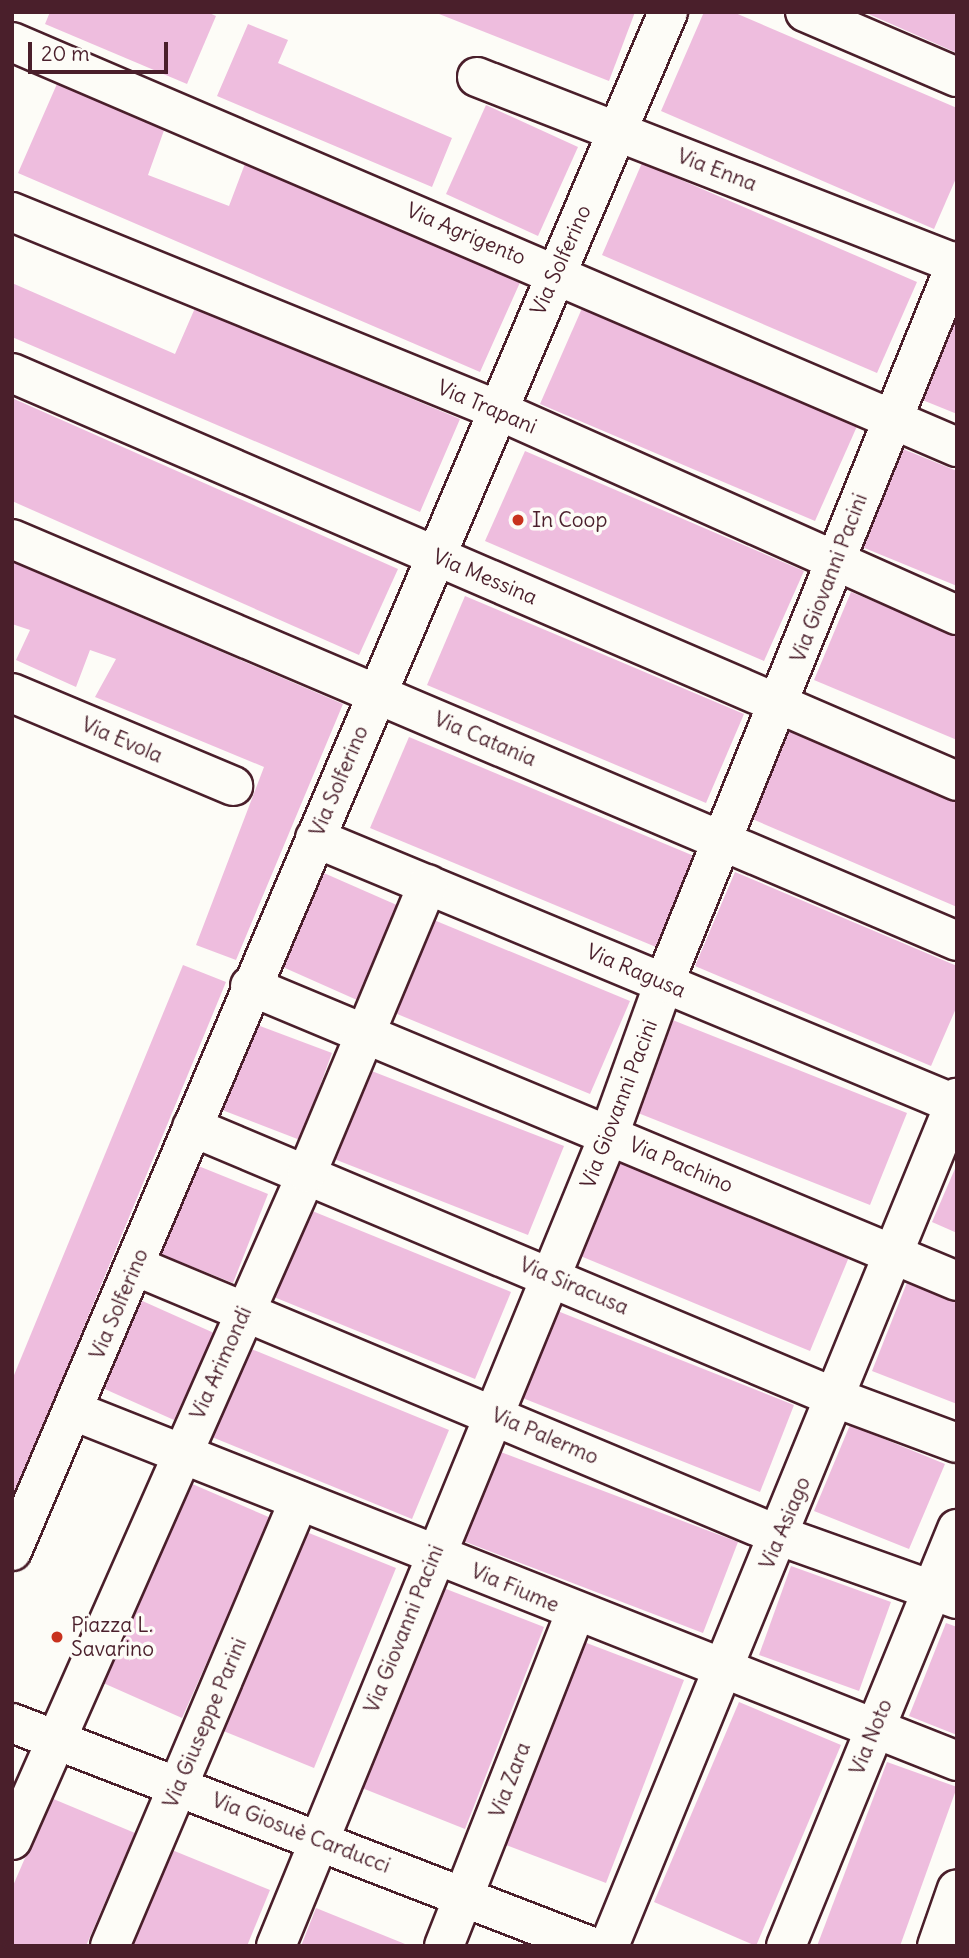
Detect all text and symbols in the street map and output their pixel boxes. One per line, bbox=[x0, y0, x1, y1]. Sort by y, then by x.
scale bar bbox=[32, 28, 172, 72]
text: 20 m bbox=[41, 40, 90, 67]
street label: Via Enna bbox=[674, 143, 760, 197]
street label: Via Agrigento bbox=[403, 198, 529, 270]
street label: Via Solferino bbox=[526, 201, 596, 319]
street label: Via Trapani bbox=[434, 375, 540, 439]
street label: Via Giovanni Pacini bbox=[785, 490, 873, 666]
place label: In Coop bbox=[532, 507, 607, 533]
marker: In Coop bbox=[510, 512, 526, 528]
street label: Via Messina bbox=[429, 544, 541, 610]
street label: Via Catania bbox=[430, 706, 540, 772]
street label: Via Evola bbox=[78, 712, 166, 768]
street label: Via Solferino bbox=[304, 722, 374, 840]
street label: Via Ragusa bbox=[583, 939, 689, 1003]
street label: Via Giovanni Pacini bbox=[575, 1016, 663, 1192]
street label: Via Pachino bbox=[625, 1132, 737, 1198]
street label: Via Solferino bbox=[84, 1245, 154, 1363]
street label: Via Siracusa bbox=[516, 1252, 632, 1320]
street label: Via Arimondi bbox=[185, 1303, 257, 1423]
street label: Via Palermo bbox=[488, 1402, 602, 1470]
street label: Via Asiago bbox=[754, 1473, 816, 1573]
street label: Via Giovanni Pacini bbox=[359, 1541, 449, 1717]
street label: Via Fiume bbox=[467, 1558, 563, 1618]
place label: Piazza L. Savarino bbox=[71, 1612, 154, 1662]
marker: Piazza L. Savarino bbox=[49, 1629, 65, 1645]
street label: Via Giuseppe Parini bbox=[158, 1634, 252, 1812]
street label: Via Noto bbox=[844, 1695, 898, 1779]
street label: Via Zara bbox=[484, 1739, 536, 1821]
street label: Via Giosuè Carducci bbox=[208, 1787, 394, 1879]

